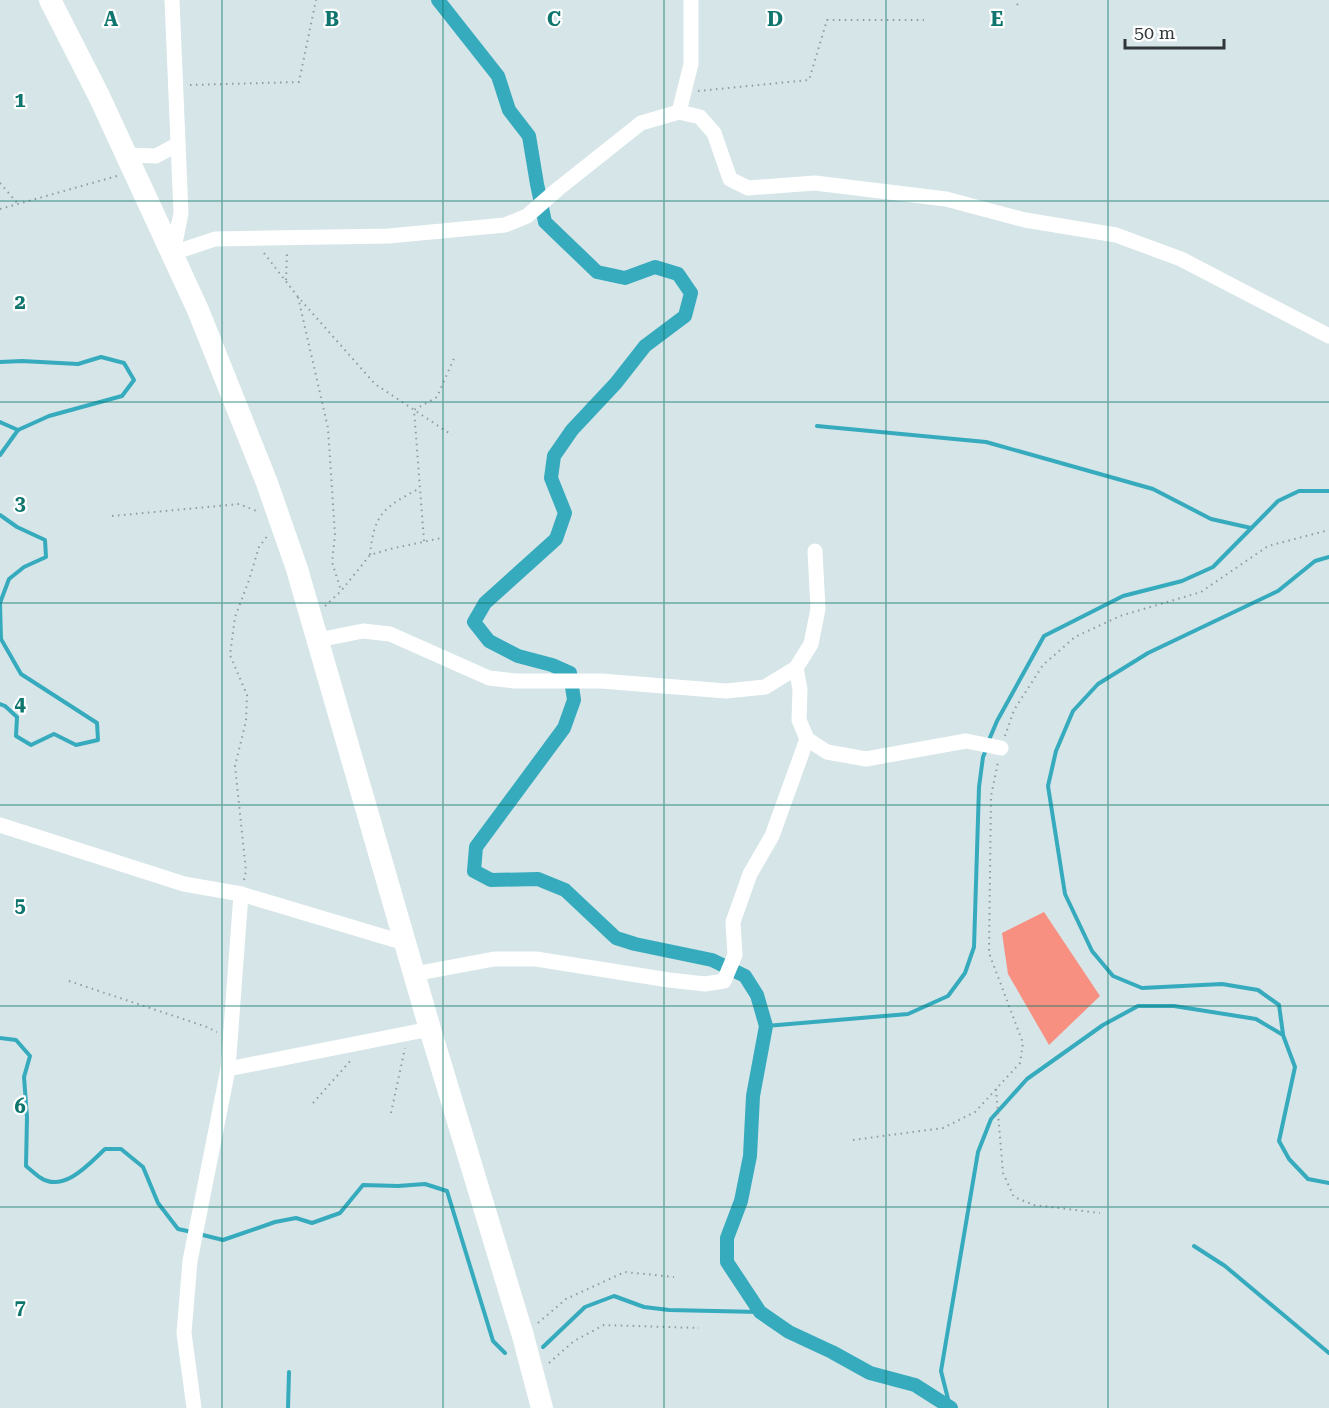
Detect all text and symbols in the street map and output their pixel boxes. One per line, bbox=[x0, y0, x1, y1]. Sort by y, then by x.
text: A bbox=[104, 7, 119, 31]
text: B bbox=[325, 7, 339, 31]
text: C bbox=[547, 7, 561, 31]
text: D bbox=[767, 7, 783, 31]
text: E bbox=[991, 7, 1004, 31]
scale bar bbox=[1125, 12, 1224, 50]
text: 50 m bbox=[1134, 22, 1175, 43]
text: 1 bbox=[14, 88, 26, 112]
text: 2 bbox=[14, 290, 26, 314]
text: 3 bbox=[14, 491, 26, 515]
text: 4 bbox=[14, 692, 26, 716]
text: 5 bbox=[14, 893, 26, 917]
text: 6 bbox=[14, 1094, 26, 1118]
text: 7 bbox=[14, 1295, 26, 1319]

